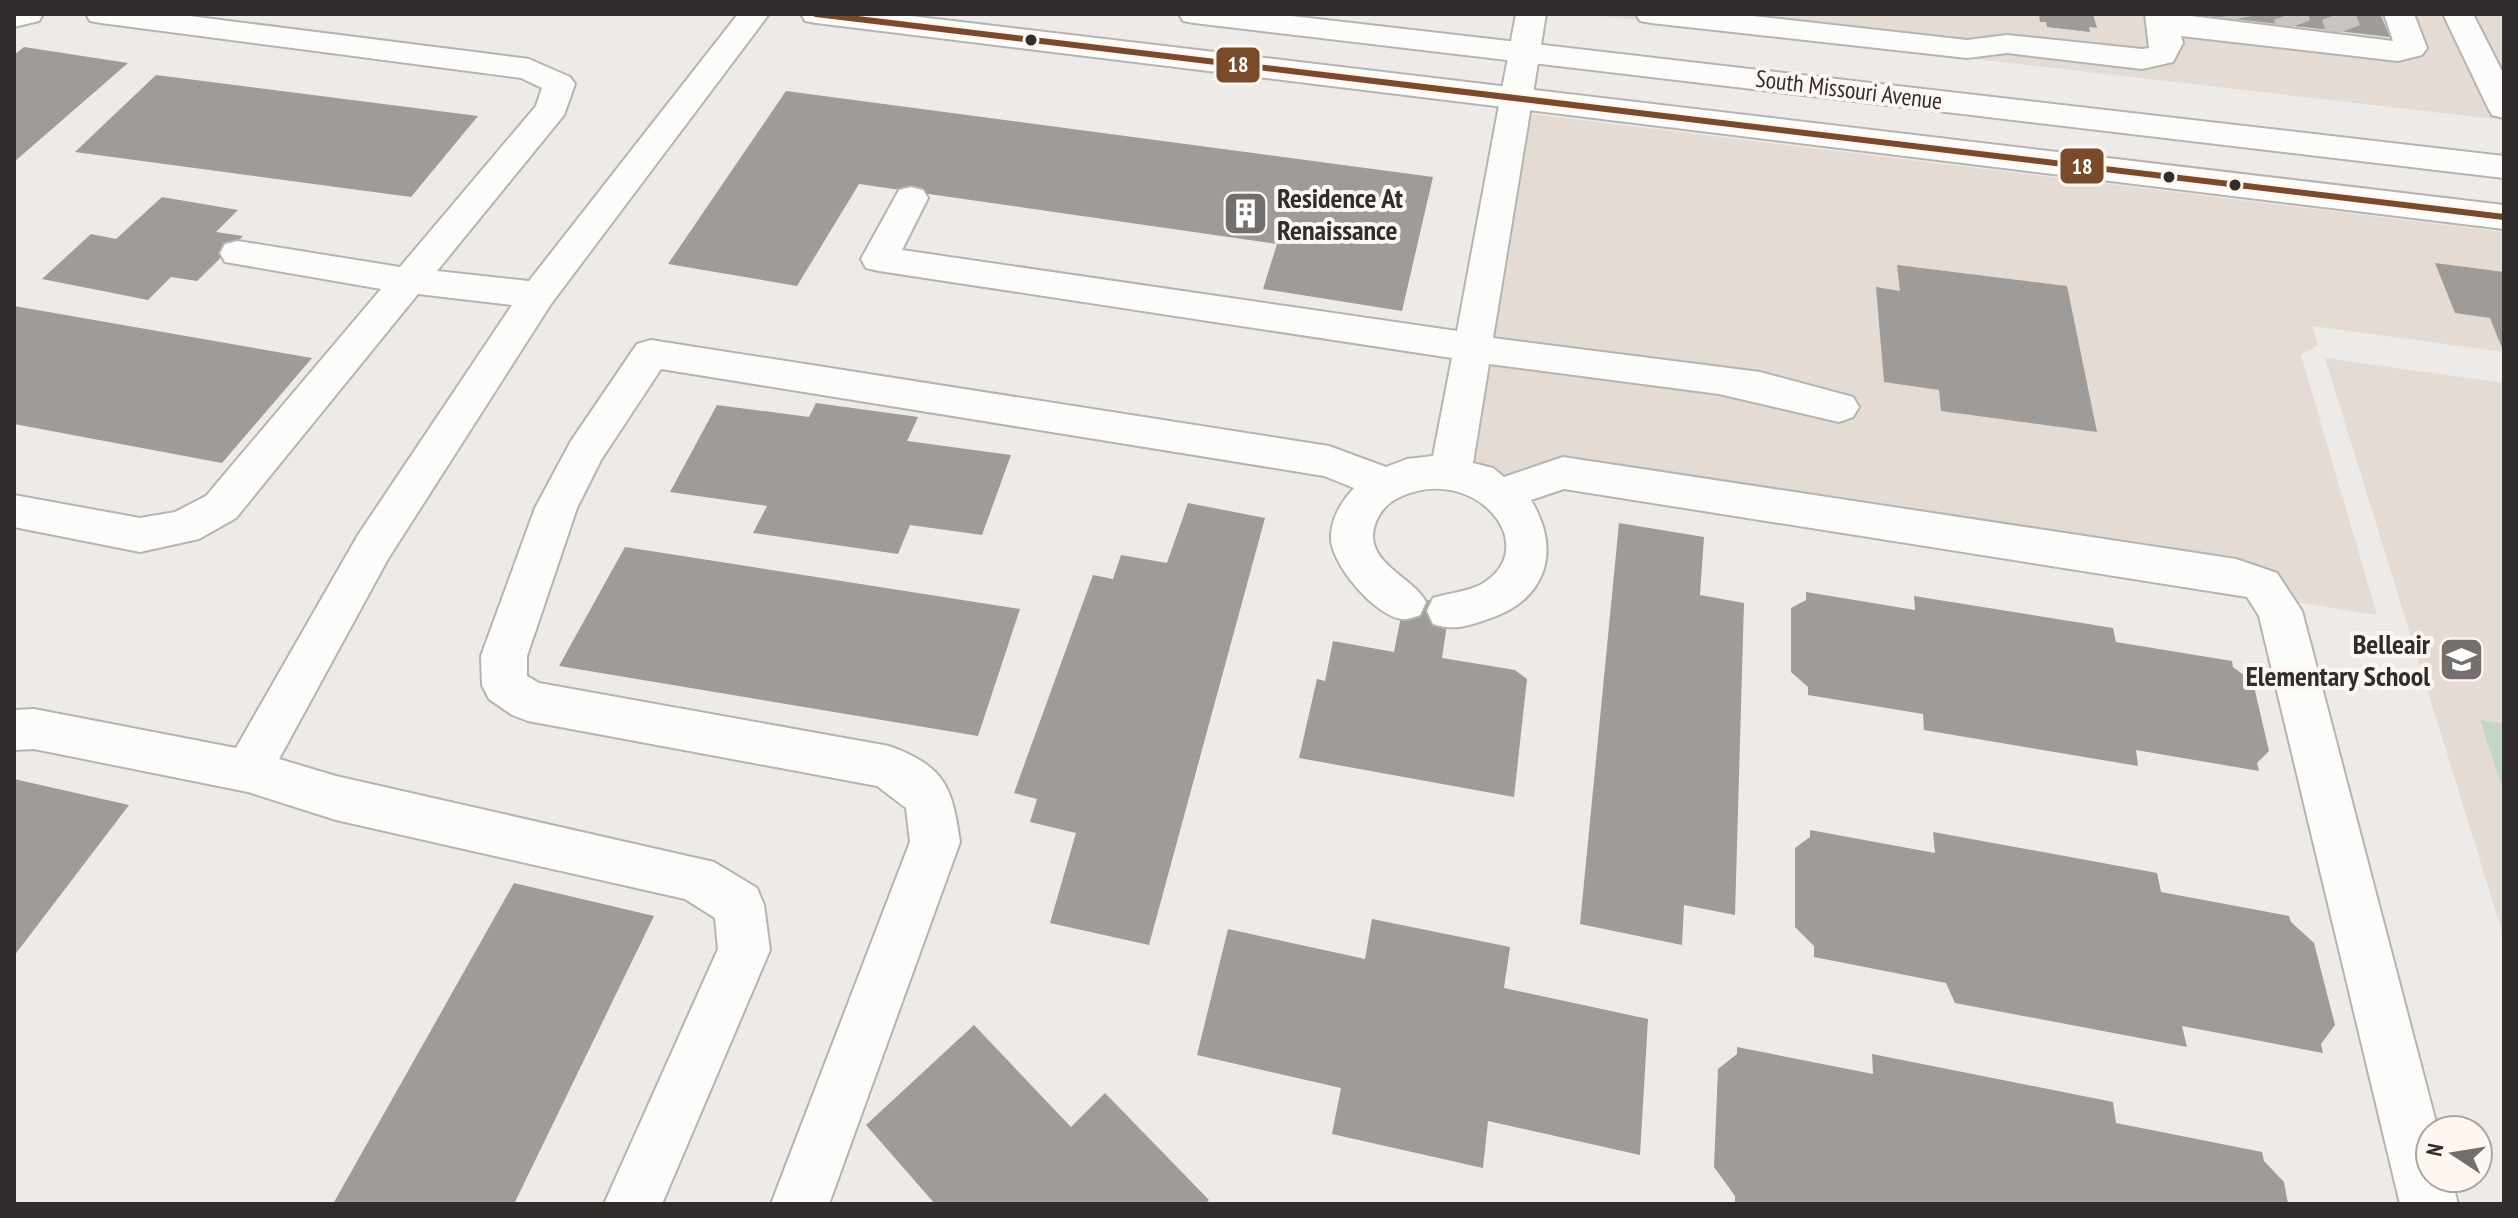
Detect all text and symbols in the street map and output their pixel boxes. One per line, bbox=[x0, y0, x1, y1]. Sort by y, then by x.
unlabelled marker bbox=[1023, 32, 1039, 48]
line badge: 18 bbox=[1215, 46, 1261, 84]
text: 18 bbox=[1227, 50, 1249, 78]
street label: South Missouri Avenue bbox=[1754, 63, 1944, 116]
line badge: 18 bbox=[2059, 147, 2105, 185]
text: 18 bbox=[2071, 152, 2093, 180]
unlabelled marker bbox=[2161, 169, 2177, 185]
unlabelled marker bbox=[2227, 177, 2243, 193]
place label: Residence At Renaissance bbox=[1277, 179, 1403, 248]
building icon: Residence At Renaissance bbox=[1222, 190, 1270, 238]
place label: Belleair Elementary School bbox=[2246, 625, 2431, 694]
school or university icon: Belleair Elementary School bbox=[2437, 636, 2485, 684]
north arrow bbox=[2414, 1114, 2494, 1194]
text: N bbox=[2420, 1141, 2449, 1159]

